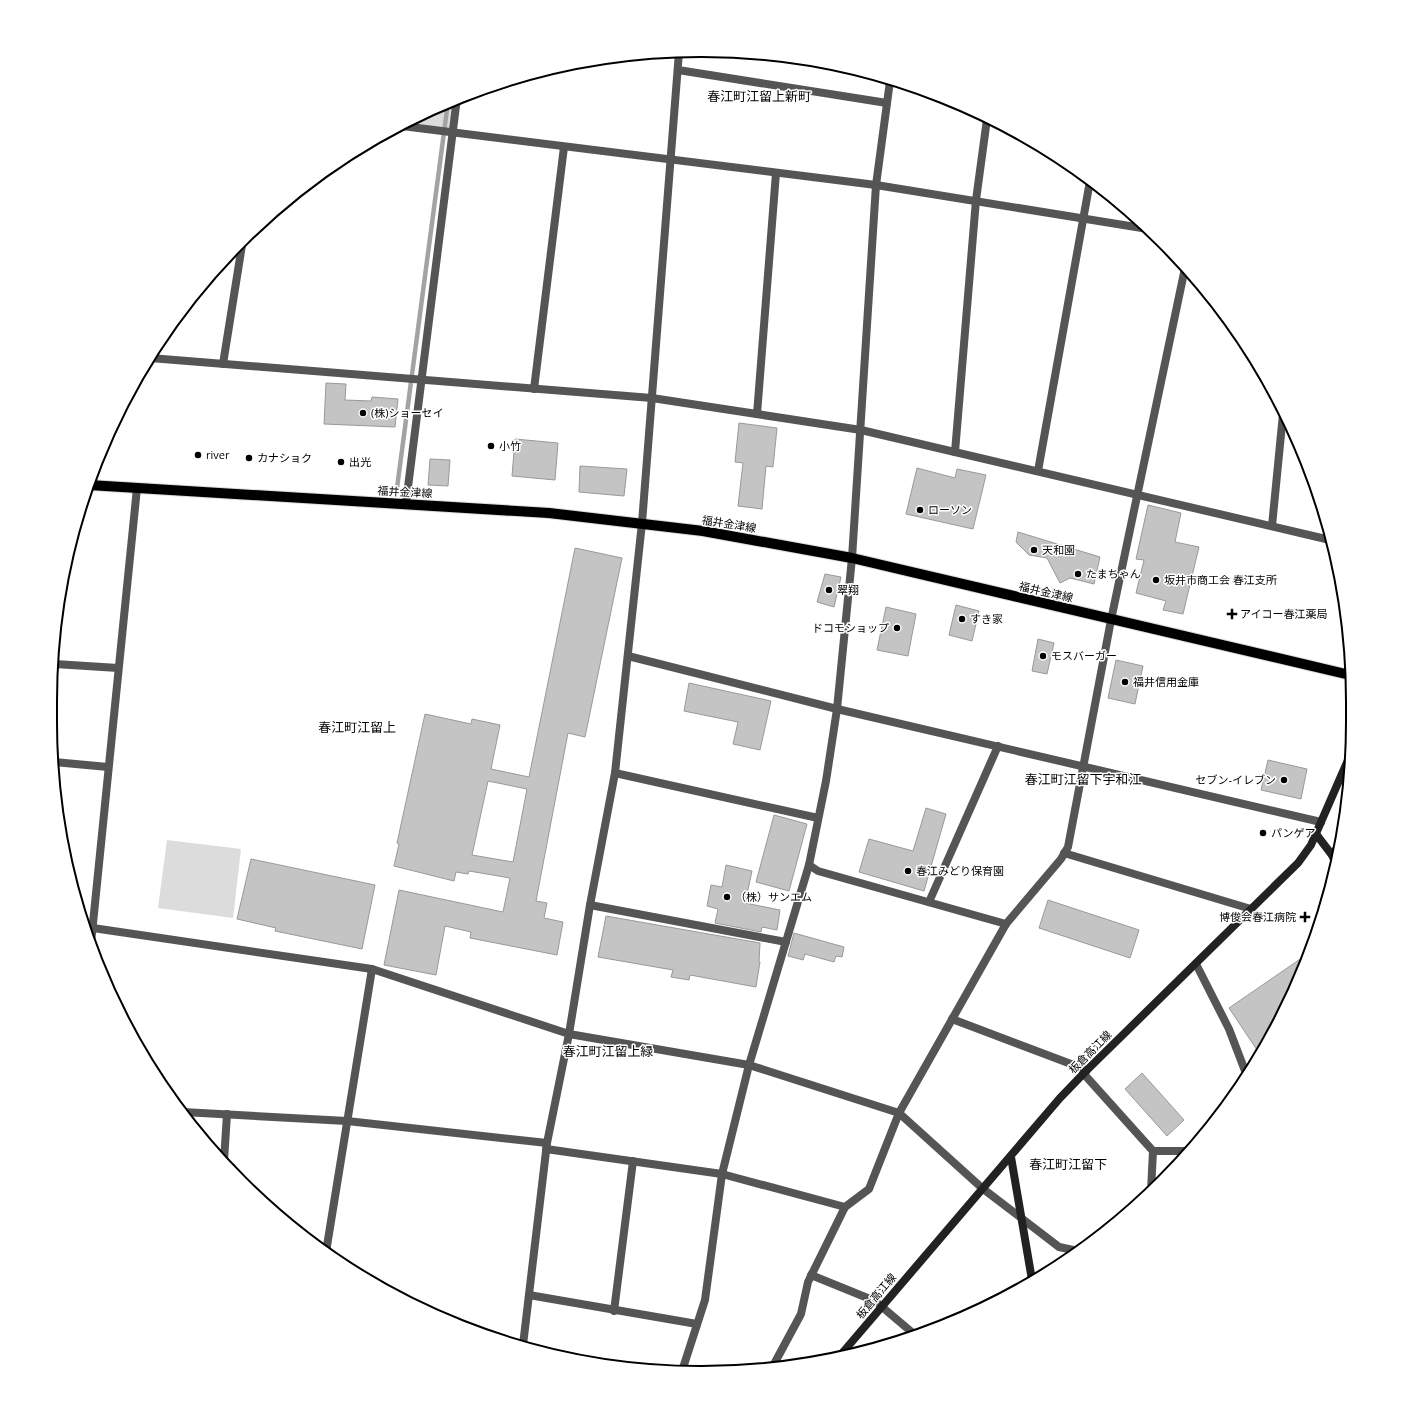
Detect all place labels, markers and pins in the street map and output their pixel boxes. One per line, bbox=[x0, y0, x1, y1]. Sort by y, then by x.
place label: (株)ショーセイ bbox=[371, 405, 444, 420]
marker: (株)ショーセイ bbox=[358, 408, 368, 418]
place label: 小竹 bbox=[499, 438, 521, 453]
marker: 小竹 bbox=[486, 441, 496, 451]
place label: river bbox=[206, 447, 230, 462]
marker: river bbox=[193, 450, 203, 460]
place label: カナショク bbox=[257, 450, 312, 465]
marker: カナショク bbox=[244, 453, 254, 463]
place label: 出光 bbox=[349, 454, 371, 469]
marker: 出光 bbox=[336, 457, 346, 467]
place label: ローソン bbox=[928, 502, 972, 517]
marker: ローソン bbox=[915, 505, 925, 515]
place label: 天和園 bbox=[1042, 542, 1075, 557]
marker: 天和園 bbox=[1029, 545, 1039, 555]
place label: たまちゃん bbox=[1086, 566, 1141, 581]
marker: たまちゃん bbox=[1073, 569, 1083, 579]
place label: 坂井市商工会 春江支所 bbox=[1164, 572, 1278, 587]
marker: 坂井市商工会 春江支所 bbox=[1151, 575, 1161, 585]
place label: 翠翔 bbox=[837, 582, 859, 597]
marker: 翠翔 bbox=[824, 585, 834, 595]
place label: アイコー春江薬局 bbox=[1240, 606, 1327, 621]
marker: アイコー春江薬局 bbox=[1227, 609, 1237, 619]
place label: すき家 bbox=[970, 611, 1003, 626]
marker: すき家 bbox=[957, 614, 967, 624]
place label: ドコモショップ bbox=[812, 620, 889, 635]
marker: ドコモショップ bbox=[892, 623, 902, 633]
place label: モスバーガー bbox=[1051, 648, 1117, 663]
marker: モスバーガー bbox=[1038, 651, 1048, 661]
place label: 福井信用金庫 bbox=[1133, 674, 1199, 689]
marker: 福井信用金庫 bbox=[1120, 677, 1130, 687]
place label: セブン-イレブン bbox=[1195, 772, 1276, 787]
marker: セブン-イレブン bbox=[1279, 775, 1289, 785]
place label: パンゲア bbox=[1271, 825, 1316, 840]
marker: パンゲア bbox=[1258, 828, 1268, 838]
place label: 春江みどり保育園 bbox=[916, 863, 1004, 878]
marker: 春江みどり保育園 bbox=[903, 866, 913, 876]
place label: （株）サンエム bbox=[735, 889, 812, 904]
marker: （株）サンエム bbox=[722, 892, 732, 902]
place label: 博俊会春江病院 bbox=[1219, 909, 1296, 924]
marker: 博俊会春江病院 bbox=[1299, 911, 1311, 923]

